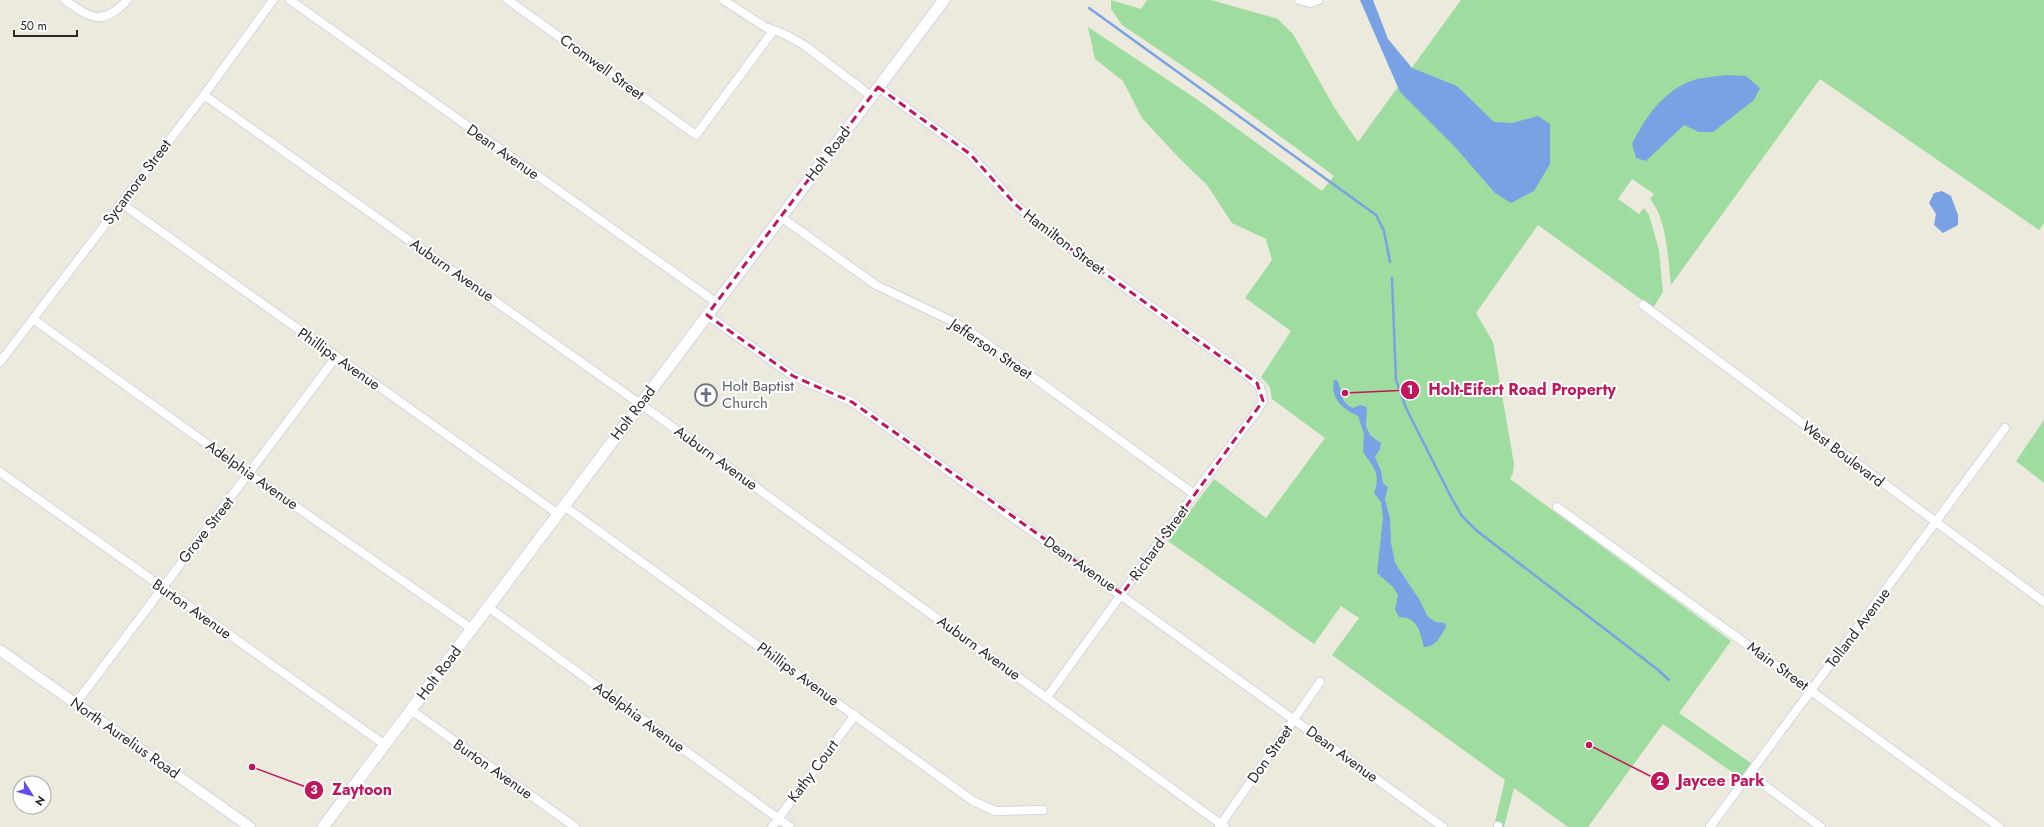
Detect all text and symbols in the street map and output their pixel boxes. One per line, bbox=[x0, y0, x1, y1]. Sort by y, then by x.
scale bar bbox=[14, 12, 77, 38]
text: 50 m bbox=[20, 17, 47, 35]
street label: Cromwell Street bbox=[555, 29, 649, 105]
street label: Dean Avenue bbox=[462, 119, 544, 185]
street label: Holt Road bbox=[800, 122, 856, 186]
street label: Sycamore Street bbox=[98, 134, 177, 229]
street label: Hamilton Street bbox=[1019, 204, 1110, 280]
street label: Auburn Avenue bbox=[405, 233, 499, 307]
street label: Jefferson Street bbox=[944, 312, 1037, 385]
street label: Phillips Avenue bbox=[293, 322, 385, 396]
place label: Holt Baptist Church bbox=[722, 375, 794, 414]
callout: Holt-Eifert Road Property bbox=[1400, 376, 1624, 404]
text: Holt-Eifert Road Property bbox=[1428, 378, 1617, 401]
street label: Holt Road bbox=[605, 381, 661, 445]
text: 1 bbox=[1407, 381, 1413, 399]
church icon: Holt Baptist Church bbox=[693, 382, 719, 408]
street label: West Boulevard bbox=[1797, 416, 1889, 492]
street label: Auburn Avenue bbox=[670, 420, 762, 496]
street label: Adelphia Avenue bbox=[201, 435, 303, 515]
street label: Grove Street bbox=[173, 492, 239, 568]
street label: Richard Street bbox=[1124, 500, 1194, 585]
street label: Dean Avenue bbox=[1039, 531, 1121, 597]
street label: Burton Avenue bbox=[148, 574, 236, 645]
street label: Tolland Avenue bbox=[1820, 583, 1896, 673]
street label: Auburn Avenue bbox=[933, 610, 1025, 686]
street label: Main Street bbox=[1743, 636, 1814, 696]
street label: Phillips Avenue bbox=[752, 637, 844, 711]
street label: Holt Road bbox=[411, 641, 467, 705]
street label: Adelphia Avenue bbox=[589, 676, 690, 758]
street label: North Aurelius Road bbox=[66, 692, 184, 784]
street label: Don Street bbox=[1242, 720, 1298, 788]
street label: Dean Avenue bbox=[1301, 720, 1383, 788]
street label: Burton Avenue bbox=[449, 734, 537, 805]
street label: Kathy Court bbox=[782, 735, 844, 807]
callout: Jaycee Park bbox=[1650, 767, 1773, 795]
text: Jaycee Park bbox=[1675, 769, 1765, 792]
text: 2 bbox=[1656, 772, 1664, 790]
north arrow bbox=[12, 775, 52, 815]
callout: Zaytoon bbox=[304, 776, 400, 804]
text: Zaytoon bbox=[332, 778, 392, 801]
text: 3 bbox=[310, 781, 318, 799]
text: N bbox=[31, 793, 49, 809]

